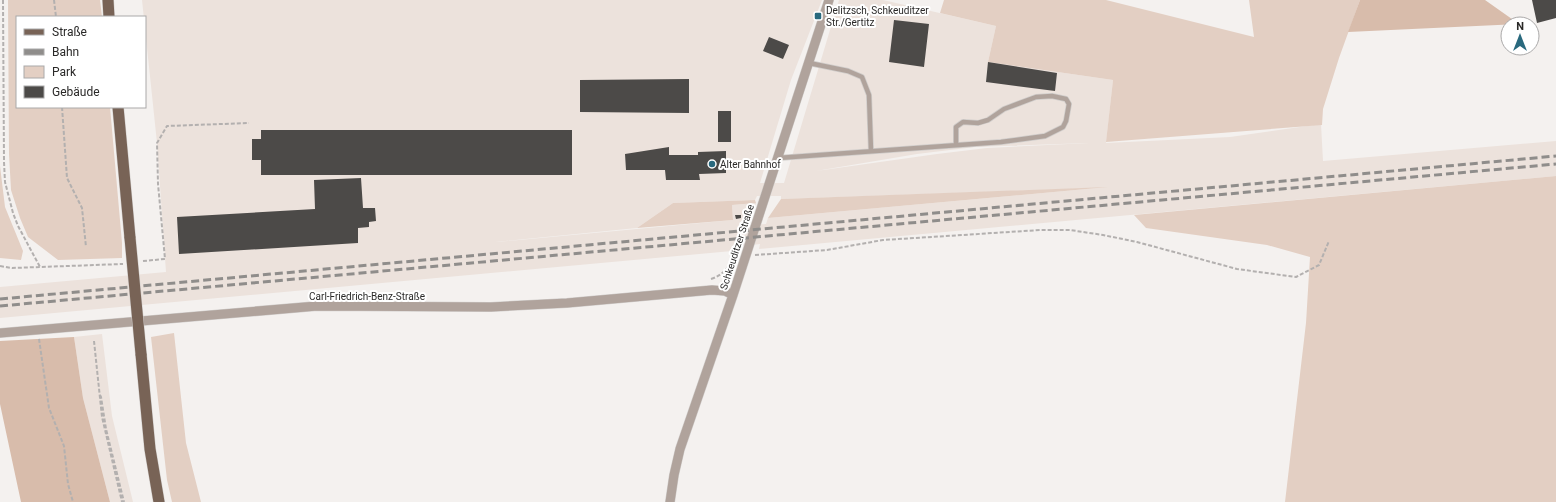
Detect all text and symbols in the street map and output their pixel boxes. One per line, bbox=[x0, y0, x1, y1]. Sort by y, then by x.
place label: Delitzsch, Schkeuditzer Str./Gertitz bbox=[826, 5, 929, 28]
marker: Delitzsch, Schkeuditzer Str./Gertitz bbox=[813, 11, 823, 21]
legend bbox=[16, 16, 146, 108]
north arrow bbox=[1500, 16, 1540, 56]
text: N bbox=[1516, 20, 1524, 33]
text: Straße bbox=[52, 25, 87, 39]
text: Bahn bbox=[52, 45, 79, 59]
text: Park bbox=[52, 65, 77, 79]
text: Gebäude bbox=[52, 85, 100, 99]
marker: Alter Bahnhof bbox=[707, 159, 717, 169]
place label: Alter Bahnhof bbox=[720, 159, 781, 170]
street label: Schkeuditzer Straße bbox=[718, 203, 756, 291]
street label: Carl-Friedrich-Benz-Straße bbox=[309, 291, 425, 302]

